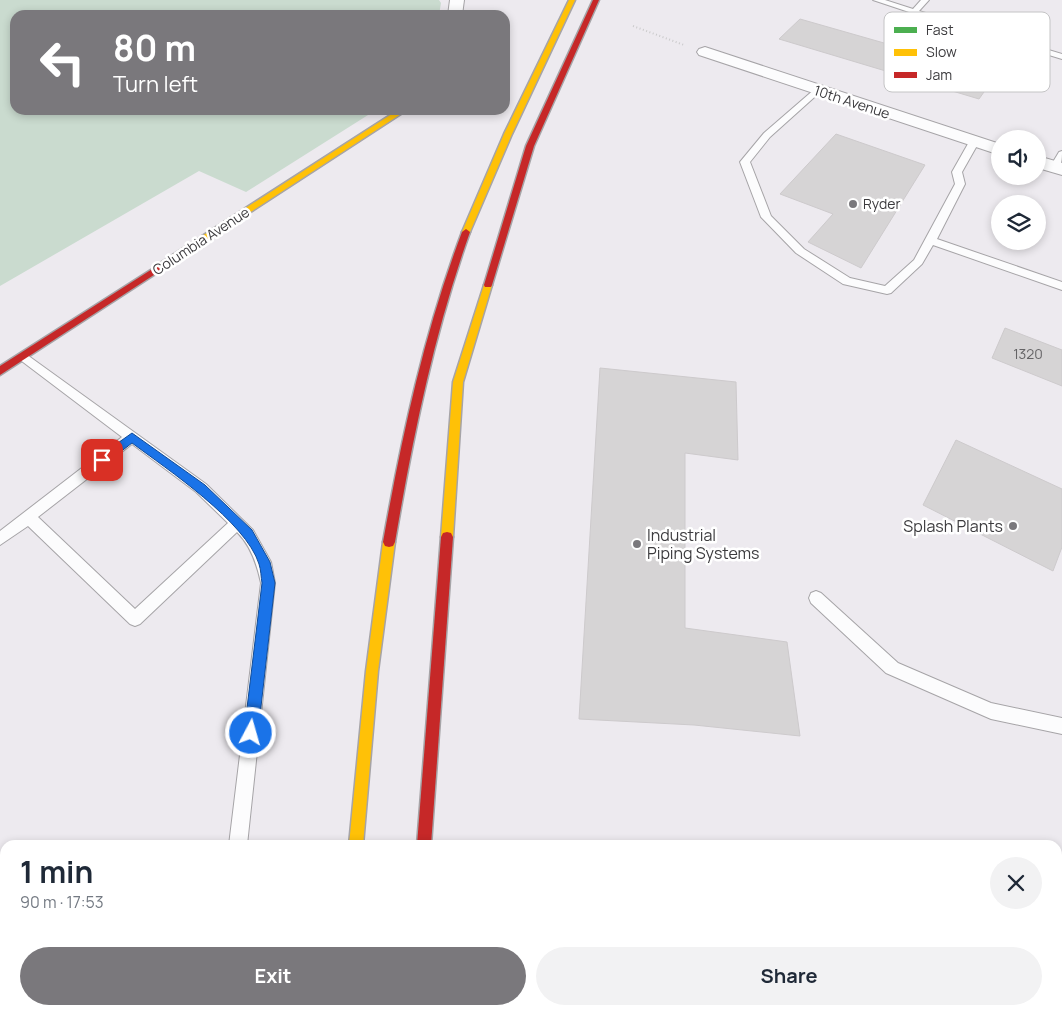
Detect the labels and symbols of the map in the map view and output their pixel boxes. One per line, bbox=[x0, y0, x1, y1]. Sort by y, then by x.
legend bbox=[884, 12, 1050, 92]
text: Fast bbox=[926, 20, 954, 39]
text: Slow bbox=[926, 42, 957, 61]
text: Jam bbox=[926, 65, 952, 84]
street label: 10th Avenue bbox=[812, 80, 892, 123]
place label: Ryder bbox=[863, 194, 900, 213]
marker: Ryder bbox=[847, 198, 859, 210]
street label: Columbia Avenue bbox=[149, 202, 253, 279]
house number: 1320 bbox=[1013, 344, 1043, 363]
pin bbox=[81, 439, 123, 481]
place label: Splash Plants bbox=[903, 515, 1003, 537]
marker: Splash Plants bbox=[1007, 520, 1019, 532]
place label: Industrial Piping Systems bbox=[647, 524, 760, 564]
marker: Industrial Piping Systems bbox=[631, 538, 643, 550]
position arrow bbox=[224, 706, 276, 758]

